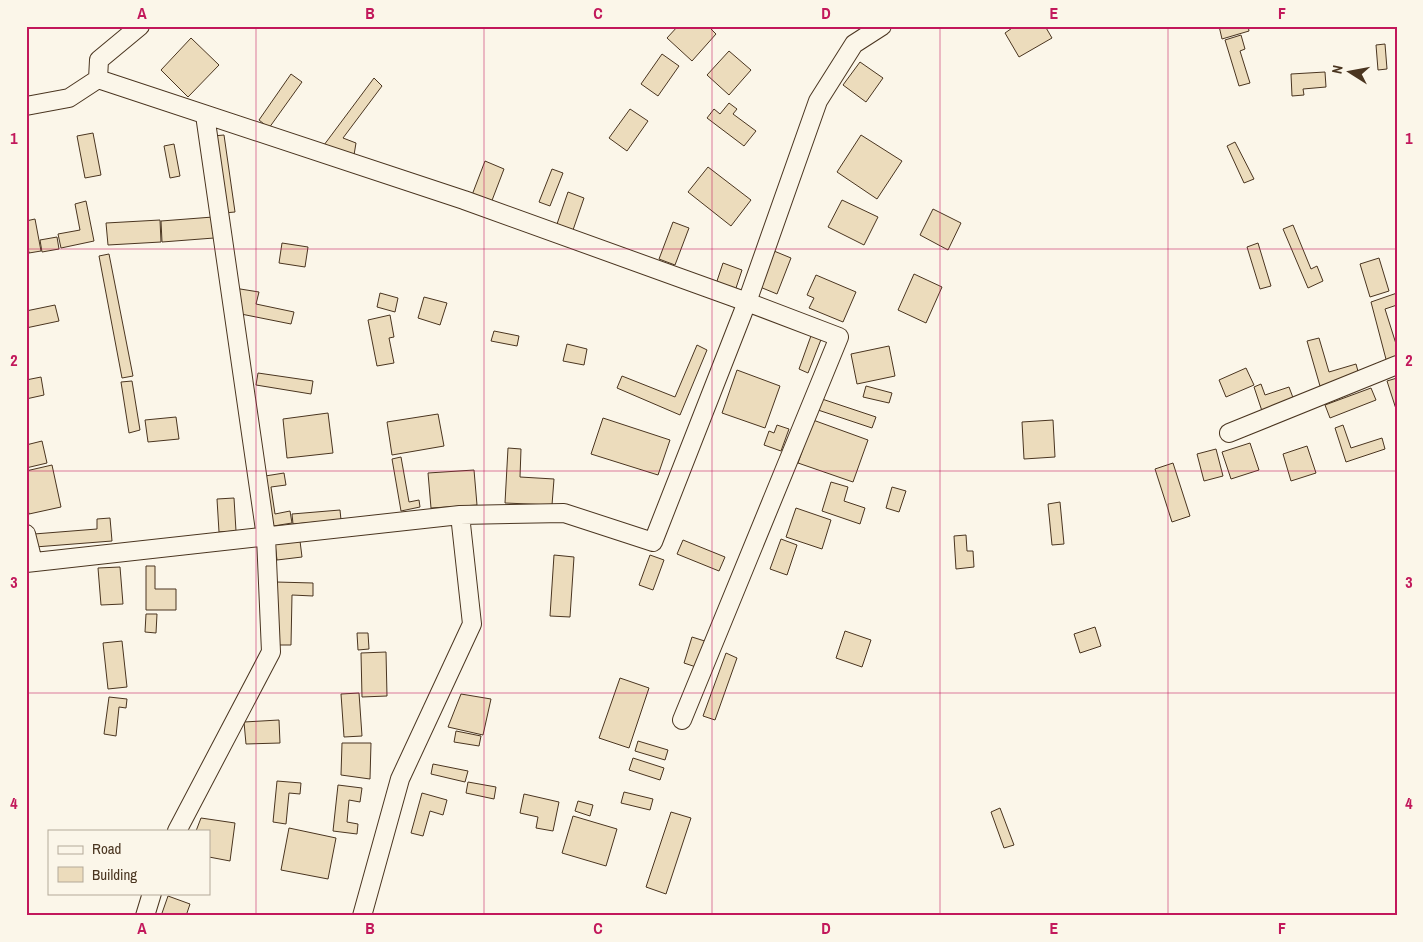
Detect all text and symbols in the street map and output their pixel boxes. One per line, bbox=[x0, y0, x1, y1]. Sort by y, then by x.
text: A bbox=[137, 2, 147, 24]
text: B bbox=[365, 2, 375, 24]
text: C bbox=[593, 2, 603, 24]
text: D bbox=[821, 2, 831, 24]
text: E bbox=[1050, 2, 1059, 24]
text: F bbox=[1278, 2, 1286, 24]
north arrow bbox=[1326, 48, 1376, 98]
text: N bbox=[1328, 64, 1347, 75]
text: 1 bbox=[10, 127, 18, 149]
text: 1 bbox=[1405, 127, 1413, 149]
text: 2 bbox=[10, 349, 18, 371]
text: 2 bbox=[1405, 349, 1413, 371]
text: 3 bbox=[10, 571, 18, 593]
text: 3 bbox=[1405, 571, 1413, 593]
text: 4 bbox=[10, 792, 18, 814]
text: 4 bbox=[1405, 792, 1413, 814]
legend bbox=[48, 830, 210, 894]
text: Road bbox=[92, 838, 121, 859]
text: Building bbox=[92, 864, 137, 885]
text: A bbox=[137, 917, 147, 939]
text: B bbox=[365, 917, 375, 939]
text: C bbox=[593, 917, 603, 939]
text: D bbox=[821, 917, 831, 939]
text: E bbox=[1050, 917, 1059, 939]
text: F bbox=[1278, 917, 1286, 939]

